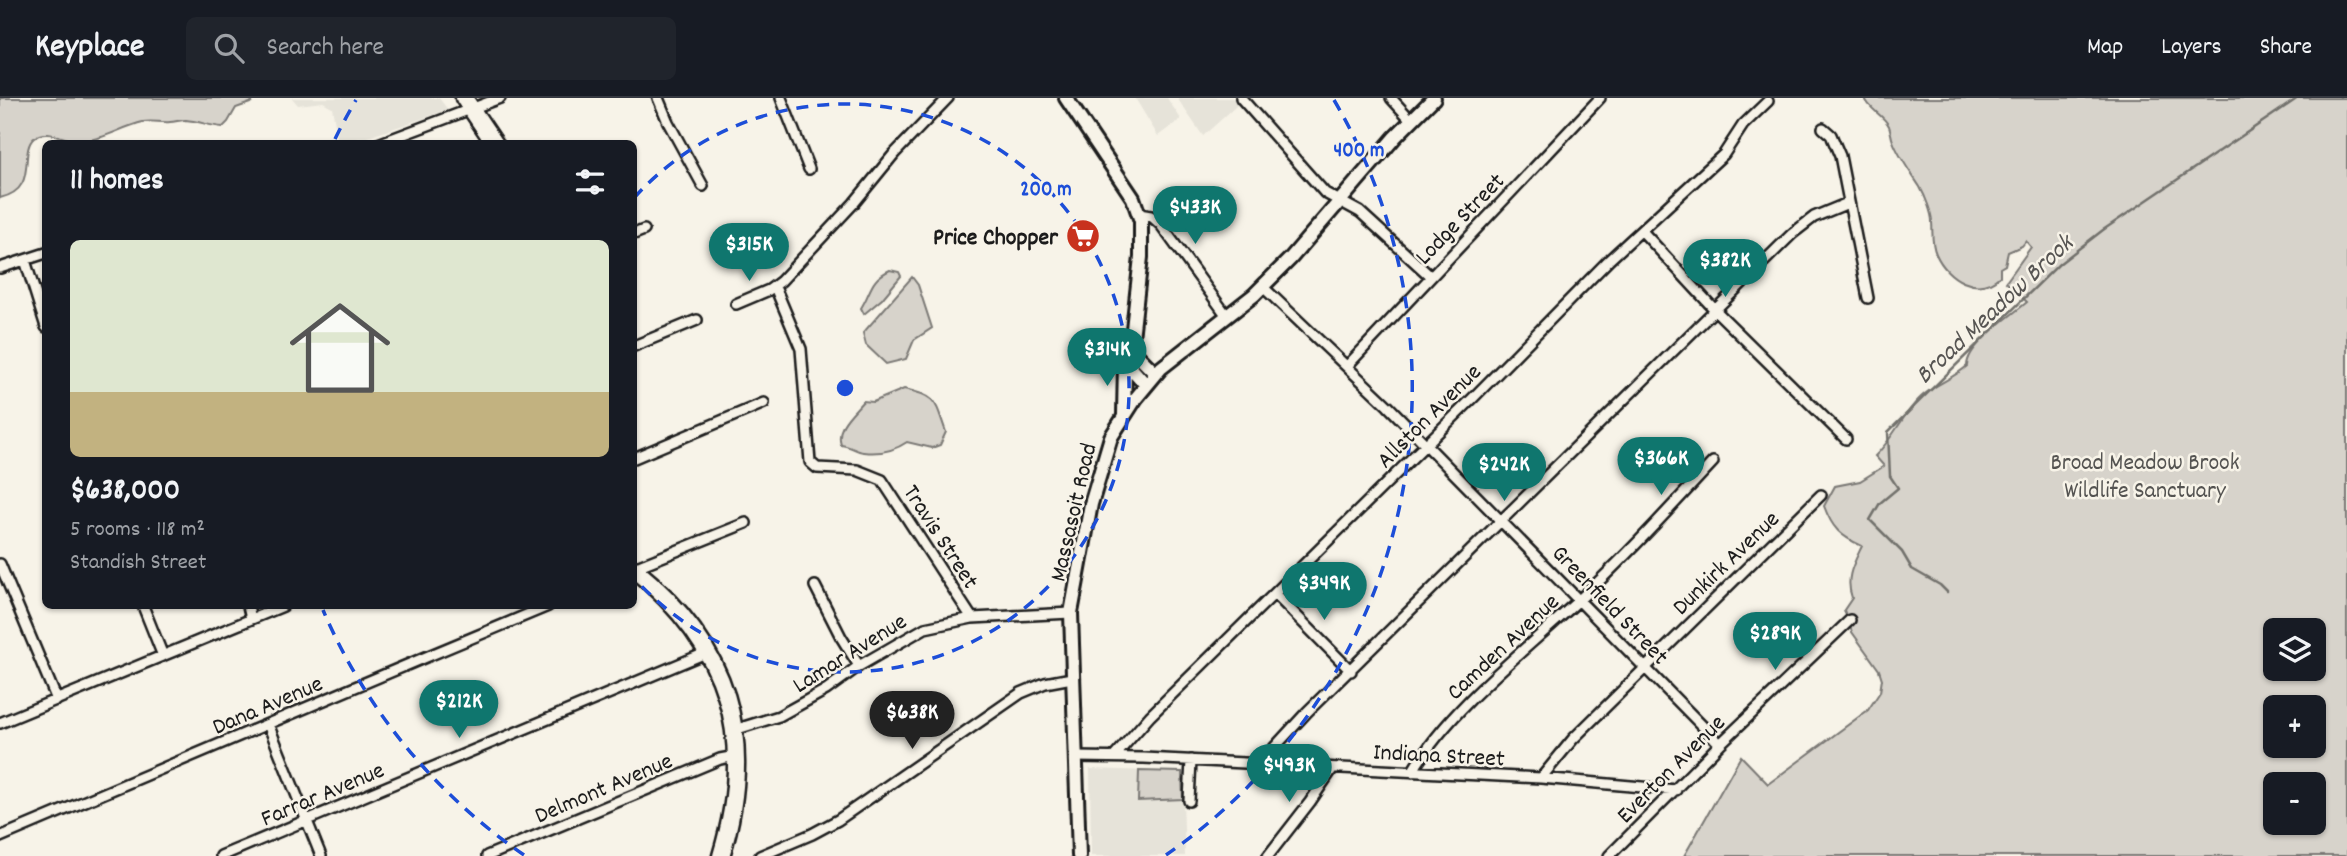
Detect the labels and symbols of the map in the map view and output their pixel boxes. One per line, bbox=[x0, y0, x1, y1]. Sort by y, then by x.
text: 400 m bbox=[1334, 137, 1384, 167]
street label: Lodge Street bbox=[1408, 166, 1514, 274]
text: 200 m bbox=[1020, 176, 1072, 206]
pin: $433K bbox=[1146, 186, 1244, 246]
supermarket icon: Price Chopper bbox=[1064, 217, 1102, 255]
place label: Price Chopper bbox=[933, 222, 1059, 256]
pin: $315K bbox=[700, 223, 798, 283]
water label: Broad Meadow Brook bbox=[1908, 226, 2085, 394]
pin: $382K bbox=[1676, 240, 1774, 299]
pin: $314K bbox=[1058, 328, 1156, 388]
street label: Allston Avenue bbox=[1370, 357, 1490, 477]
centre of rings bbox=[833, 376, 857, 400]
pin: $366K bbox=[1612, 438, 1710, 497]
street label: Massasoit Road bbox=[1042, 440, 1107, 585]
pin: $242K bbox=[1455, 444, 1553, 503]
park label: Broad Meadow Brook Wildlife Sanctuary bbox=[2050, 447, 2240, 509]
street label: Travis Street bbox=[893, 479, 986, 597]
street label: Dunkirk Avenue bbox=[1666, 504, 1789, 624]
street label: Greenfield Street bbox=[1543, 538, 1675, 674]
pin: $349K bbox=[1275, 562, 1373, 622]
street label: Camden Avenue bbox=[1440, 587, 1568, 710]
street label: Lamar Avenue bbox=[787, 606, 914, 703]
pin: $289K bbox=[1726, 612, 1824, 672]
street label: Dana Avenue bbox=[208, 668, 329, 745]
pin: $212K bbox=[410, 680, 508, 740]
pin: $638K bbox=[863, 692, 961, 751]
street label: Everton Avenue bbox=[1610, 708, 1734, 832]
street label: Indiana Street bbox=[1372, 737, 1506, 777]
pin: $493K bbox=[1240, 744, 1338, 804]
street label: Delmont Avenue bbox=[530, 745, 678, 834]
street label: Farrar Avenue bbox=[256, 755, 390, 837]

